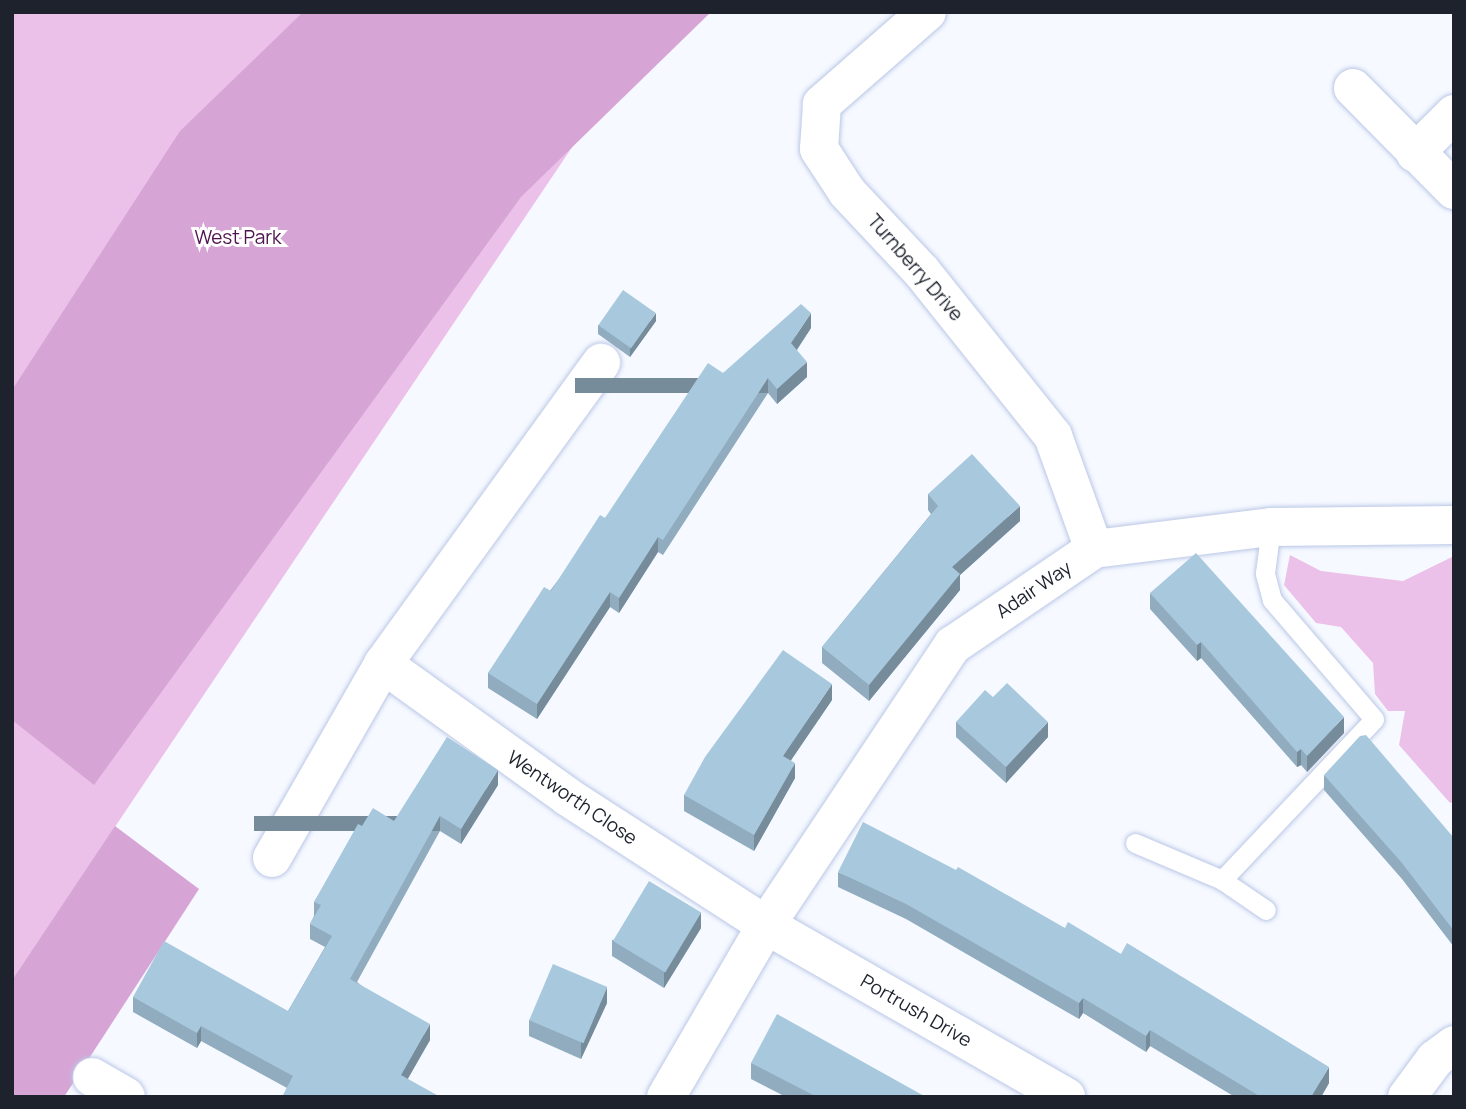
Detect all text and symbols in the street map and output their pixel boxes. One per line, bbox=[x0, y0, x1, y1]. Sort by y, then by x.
street label: Turnberry Drive bbox=[862, 210, 968, 326]
park label: West Park bbox=[195, 227, 281, 249]
street label: Adair Way bbox=[992, 557, 1076, 623]
street label: Wentworth Close bbox=[503, 746, 641, 850]
street label: Portrush Drive bbox=[856, 970, 976, 1052]

